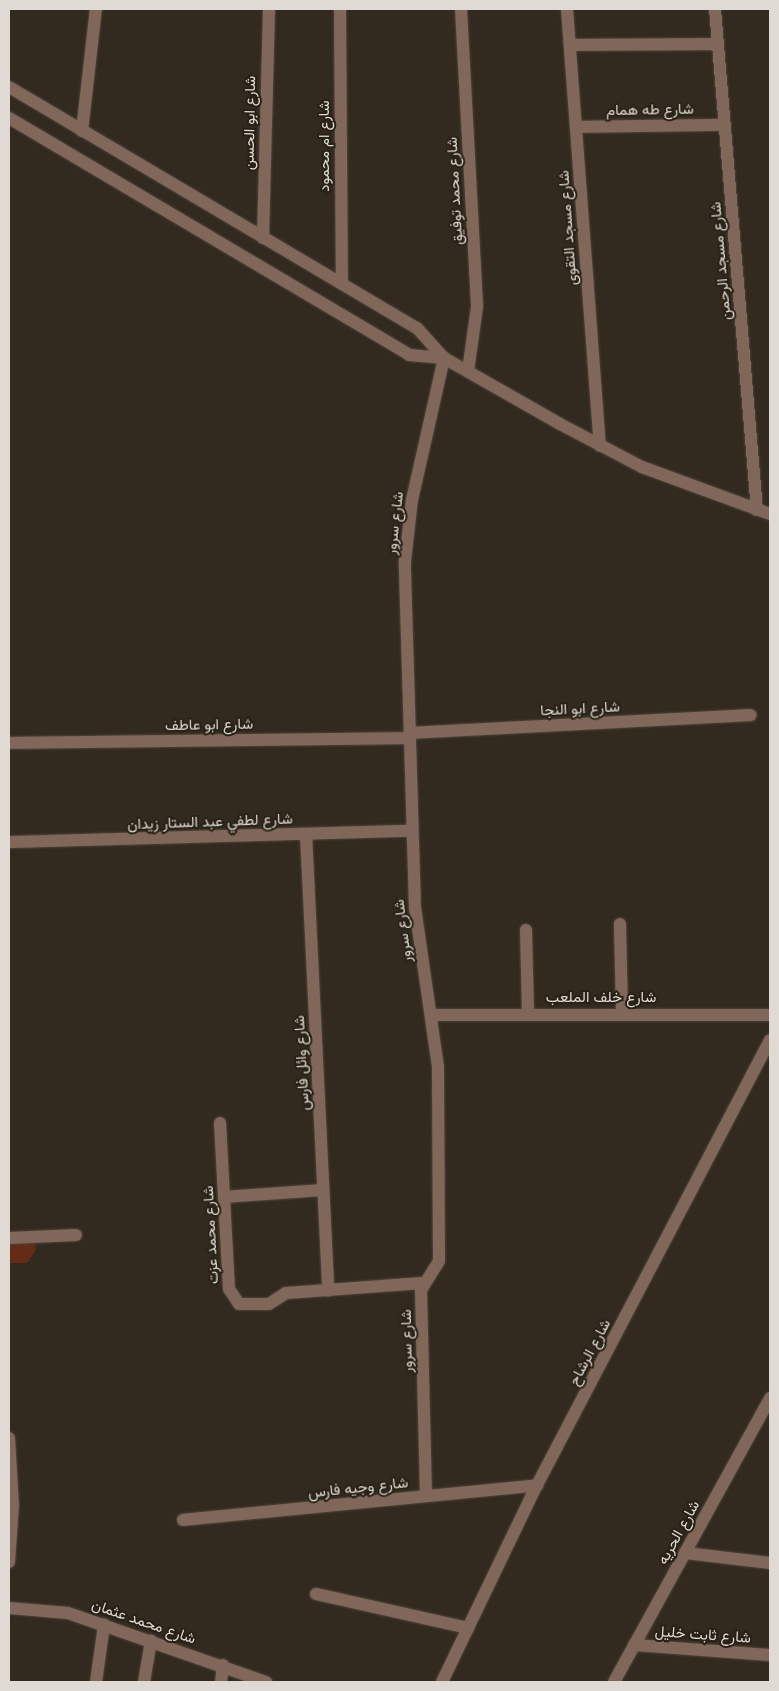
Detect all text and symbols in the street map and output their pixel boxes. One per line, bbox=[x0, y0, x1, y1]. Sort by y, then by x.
street label: شارع ابو الحسن bbox=[239, 76, 259, 170]
street label: شارع طه همام bbox=[606, 99, 694, 119]
street label: شارع ام محمود bbox=[315, 100, 333, 192]
street label: شارع محمد توفيق bbox=[442, 137, 466, 245]
street label: شارع مسجد التقوى bbox=[554, 170, 580, 286]
street label: شارع مسجد الرحمن bbox=[706, 201, 734, 321]
street label: شارع سرور bbox=[381, 490, 407, 556]
street label: شارع ابو النجا bbox=[540, 697, 620, 719]
street label: شارع ابو عاطف bbox=[165, 714, 253, 734]
street label: شارع لطفي عبد الستار زيدان bbox=[127, 809, 293, 833]
street label: شارع سرور bbox=[389, 898, 415, 964]
street label: شارع خلف الملعب bbox=[546, 988, 656, 1006]
street label: شارع وائل فارس bbox=[290, 1015, 312, 1111]
street label: شارع محمد عزت bbox=[198, 1185, 222, 1285]
street label: شارع سرور bbox=[396, 1309, 416, 1373]
street label: شارع الرشاح bbox=[564, 1316, 614, 1388]
street label: شارع وجيه فارس bbox=[307, 1473, 409, 1501]
street label: شارع الحريه bbox=[653, 1497, 703, 1567]
street label: شارع محمد عثمان bbox=[90, 1595, 198, 1647]
street label: شارع ثابت خليل bbox=[654, 1622, 752, 1646]

